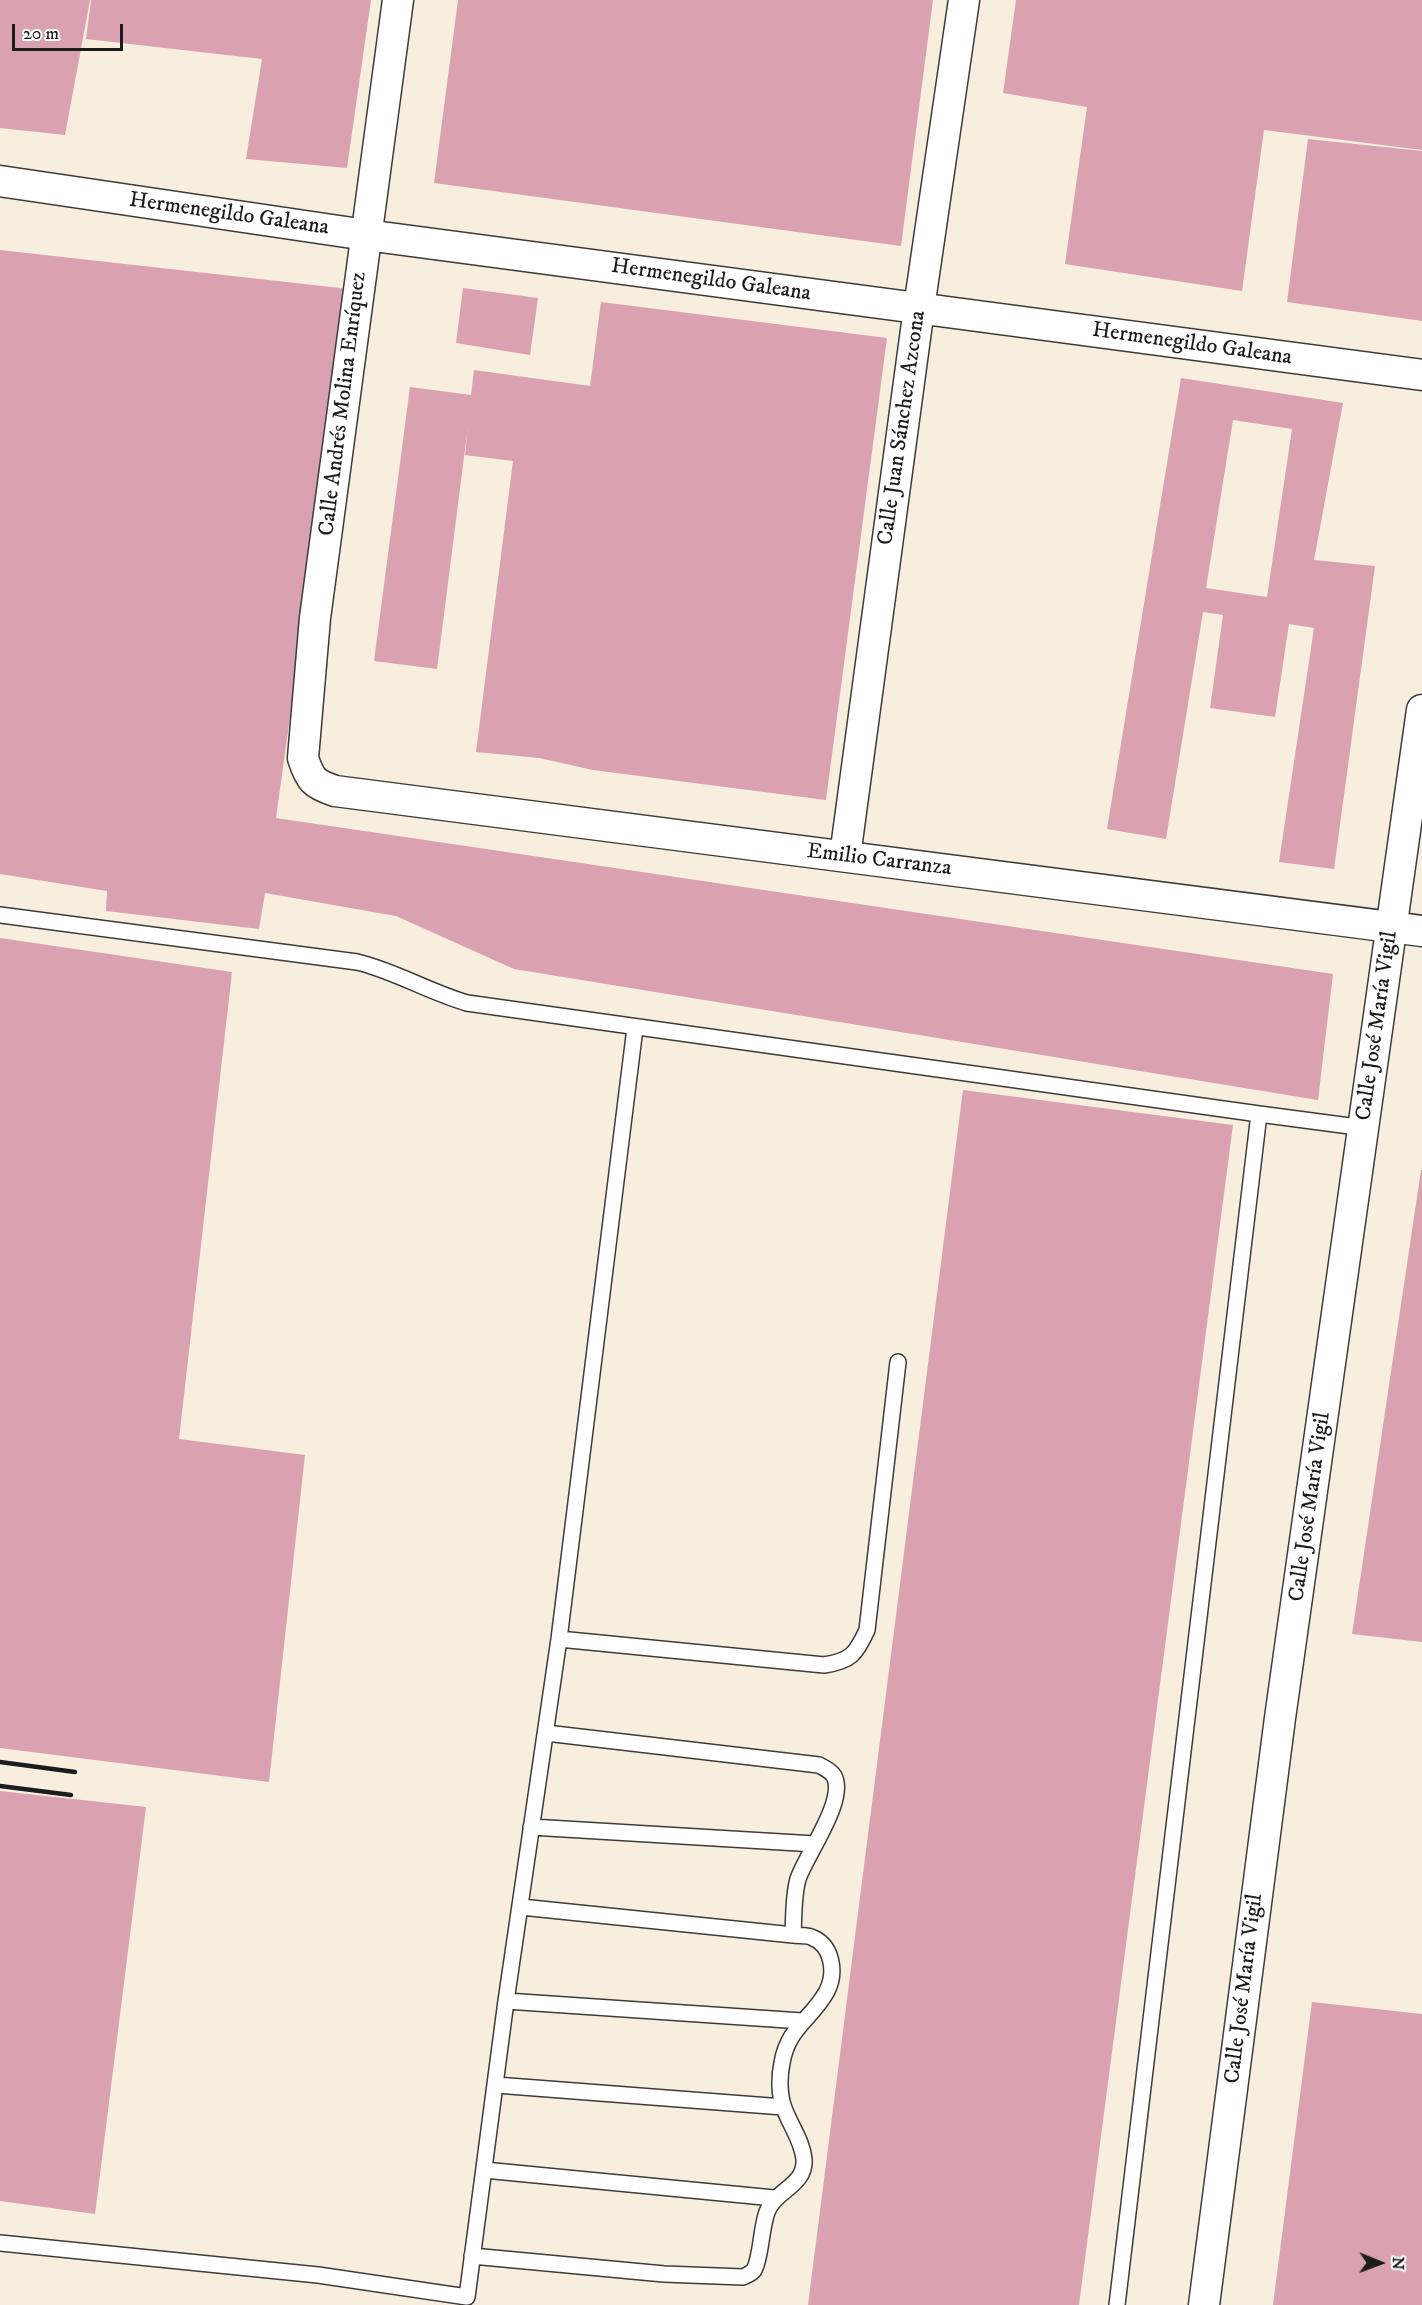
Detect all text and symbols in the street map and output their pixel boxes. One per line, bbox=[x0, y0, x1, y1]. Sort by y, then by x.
scale bar bbox=[15, 12, 126, 50]
text: 20 m bbox=[23, 23, 59, 45]
street label: Hermenegildo Galeana bbox=[127, 188, 331, 242]
street label: Hermenegildo Galeana bbox=[609, 254, 813, 308]
street label: Calle Andrés Molina Enríquez bbox=[315, 270, 373, 538]
street label: Calle Juan Sánchez Azcona bbox=[873, 309, 933, 547]
street label: Hermenegildo Galeana bbox=[1090, 318, 1294, 372]
street label: Emilio Carranza bbox=[805, 839, 953, 883]
street label: Calle José María Vigil bbox=[1352, 930, 1404, 1122]
street label: Calle José María Vigil bbox=[1285, 1411, 1337, 1603]
street label: Calle José María Vigil bbox=[1220, 1893, 1270, 2085]
north arrow bbox=[1350, 2233, 1410, 2293]
text: N bbox=[1388, 2257, 1408, 2270]

